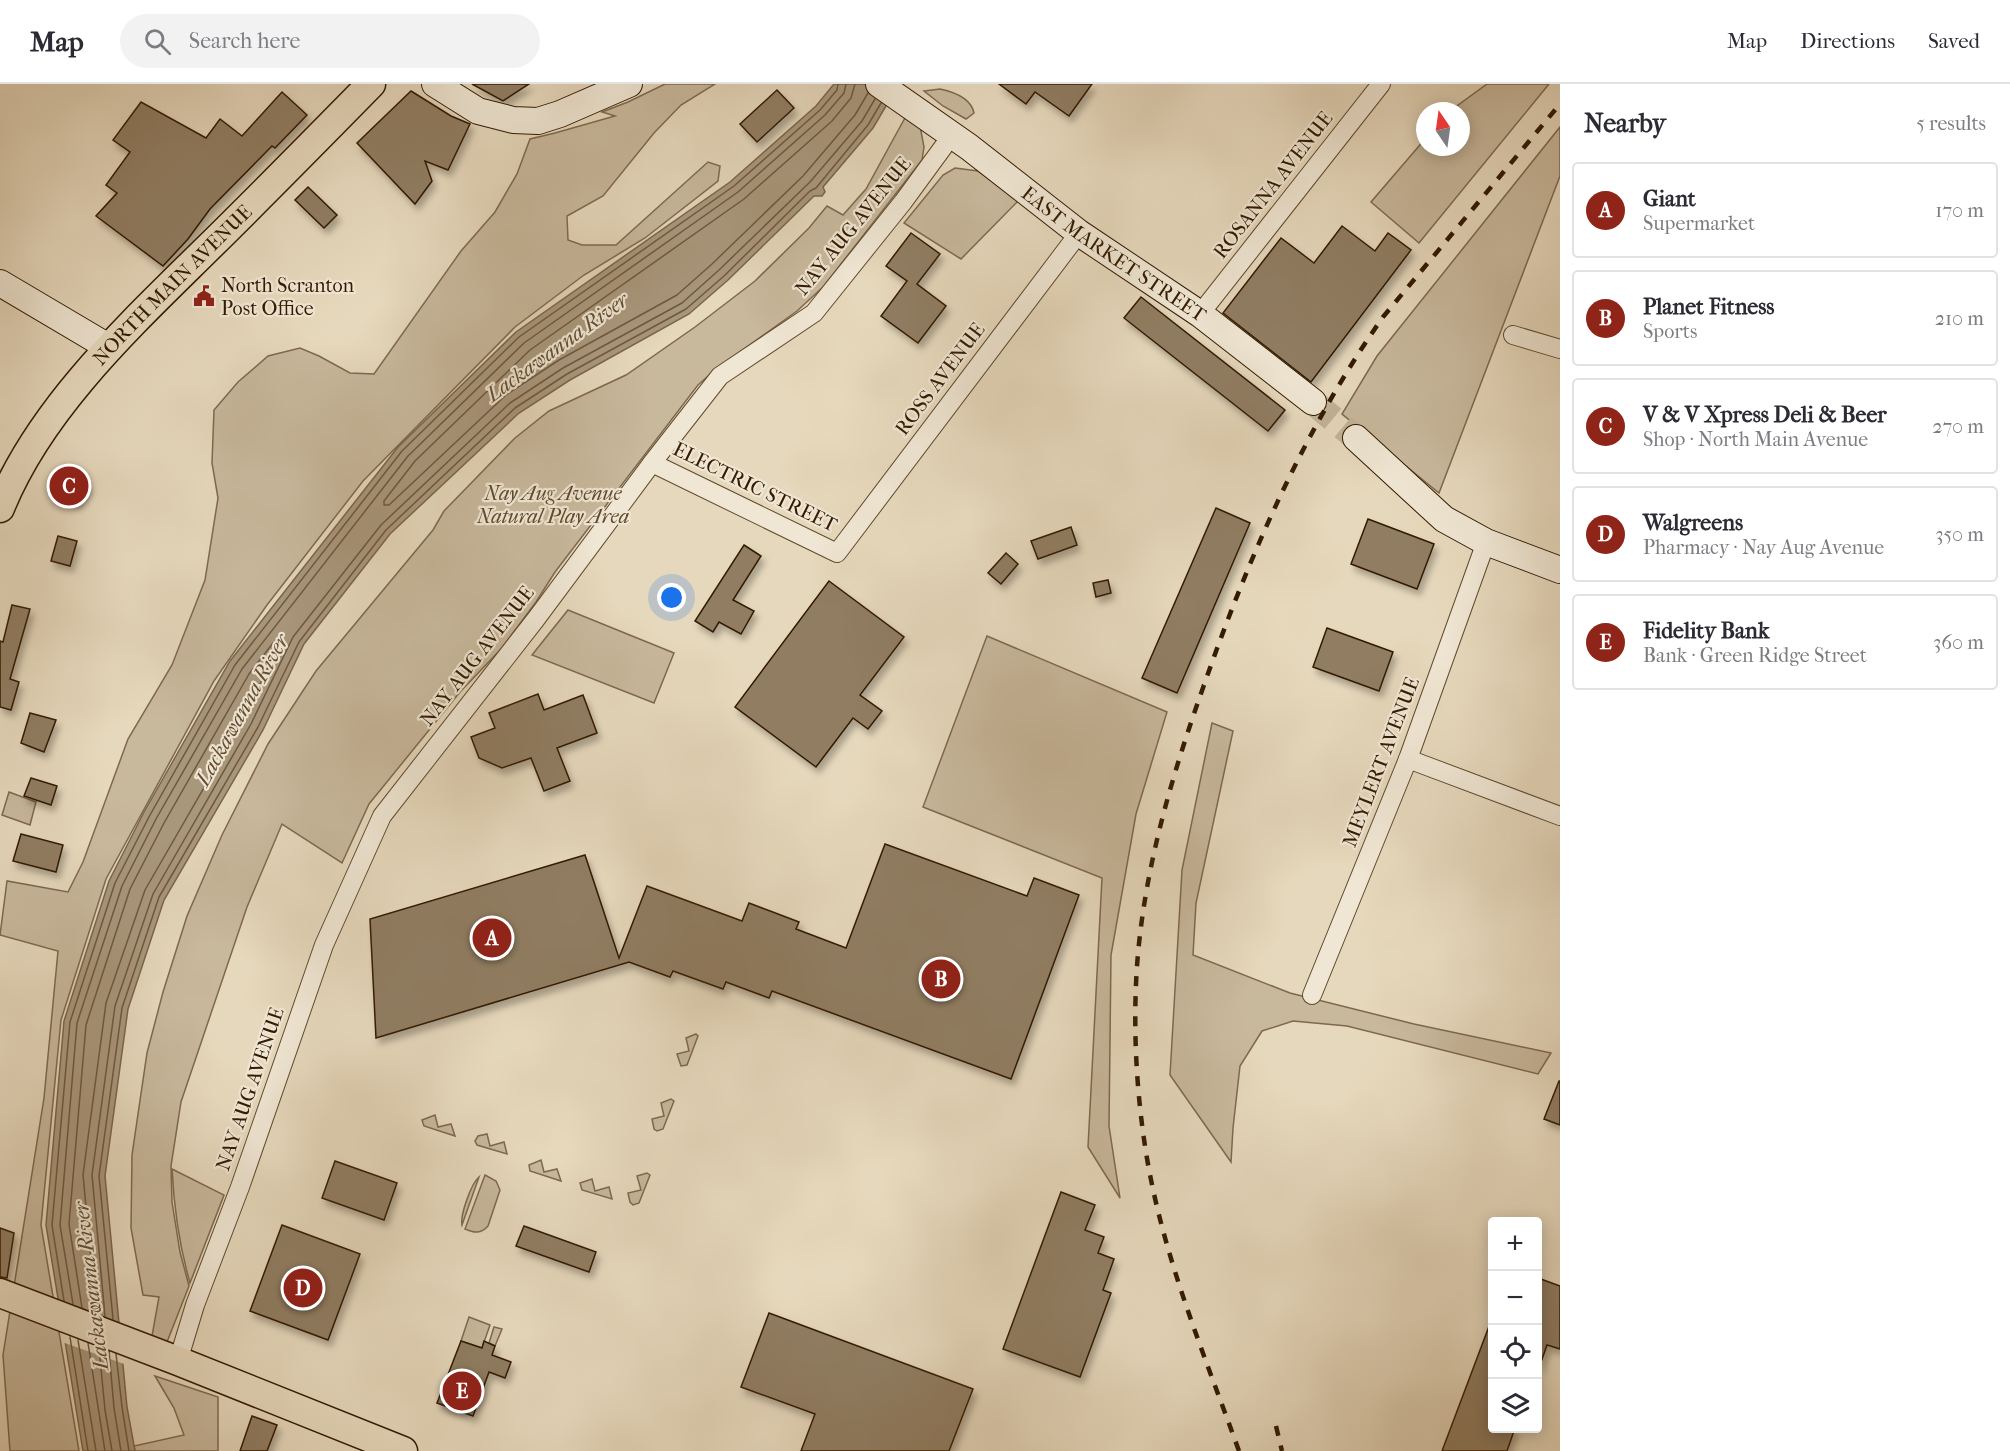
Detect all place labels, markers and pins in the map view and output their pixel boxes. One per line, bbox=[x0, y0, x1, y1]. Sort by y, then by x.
place label: North Scranton Post Office bbox=[221, 274, 355, 320]
public building icon: North Scranton Post Office bbox=[192, 284, 216, 308]
pin: C bbox=[50, 464, 88, 508]
pin: A bbox=[472, 916, 512, 960]
pin: B bbox=[922, 956, 960, 1002]
pin: D bbox=[284, 1266, 322, 1310]
pin: E bbox=[442, 1368, 482, 1414]

